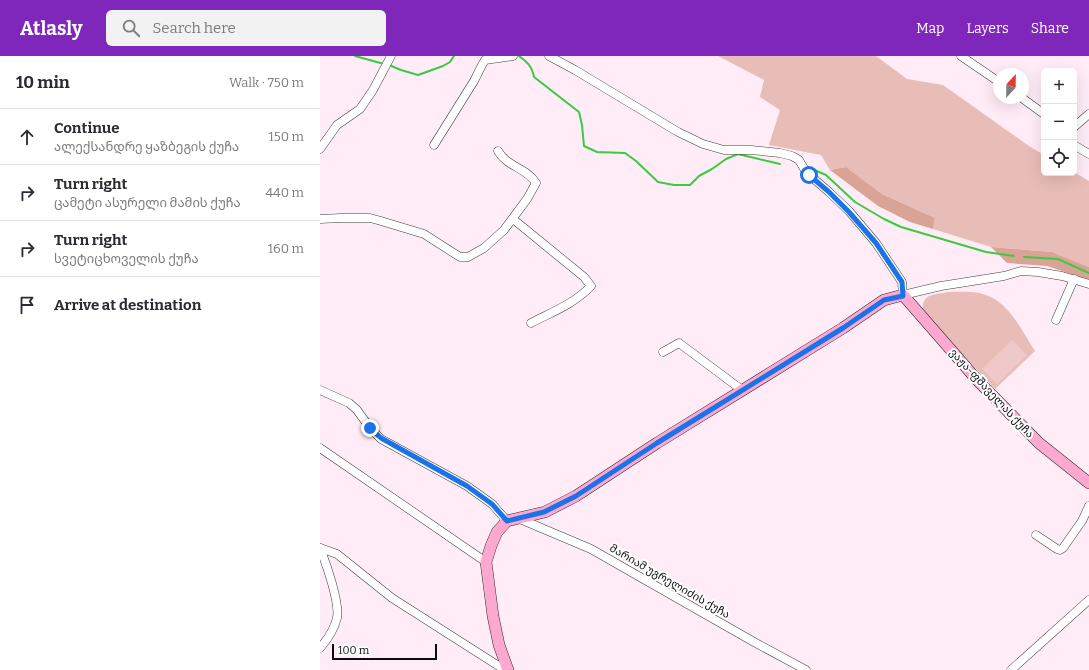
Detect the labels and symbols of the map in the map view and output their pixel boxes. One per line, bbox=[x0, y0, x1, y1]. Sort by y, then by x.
north arrow bbox=[993, 68, 1029, 104]
route start bbox=[800, 166, 818, 184]
street label: ვაჟა-ფშაველას ქუჩა bbox=[947, 346, 1036, 441]
route end bbox=[361, 419, 379, 437]
street label: მარიამ უგრელიძის ქუჩა bbox=[607, 542, 732, 621]
scale bar bbox=[332, 642, 437, 661]

